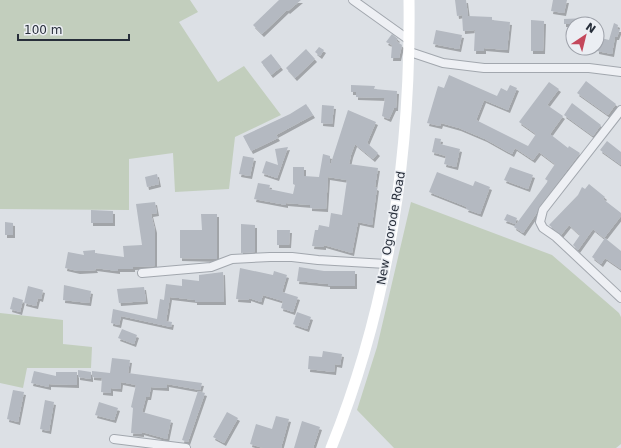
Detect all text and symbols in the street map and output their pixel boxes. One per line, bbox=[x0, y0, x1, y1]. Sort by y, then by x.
scale bar bbox=[18, 16, 129, 42]
north arrow bbox=[565, 16, 605, 56]
text: N bbox=[583, 20, 598, 36]
text: 100 m bbox=[24, 23, 62, 37]
street label: New Ogorode Road bbox=[374, 170, 408, 286]

